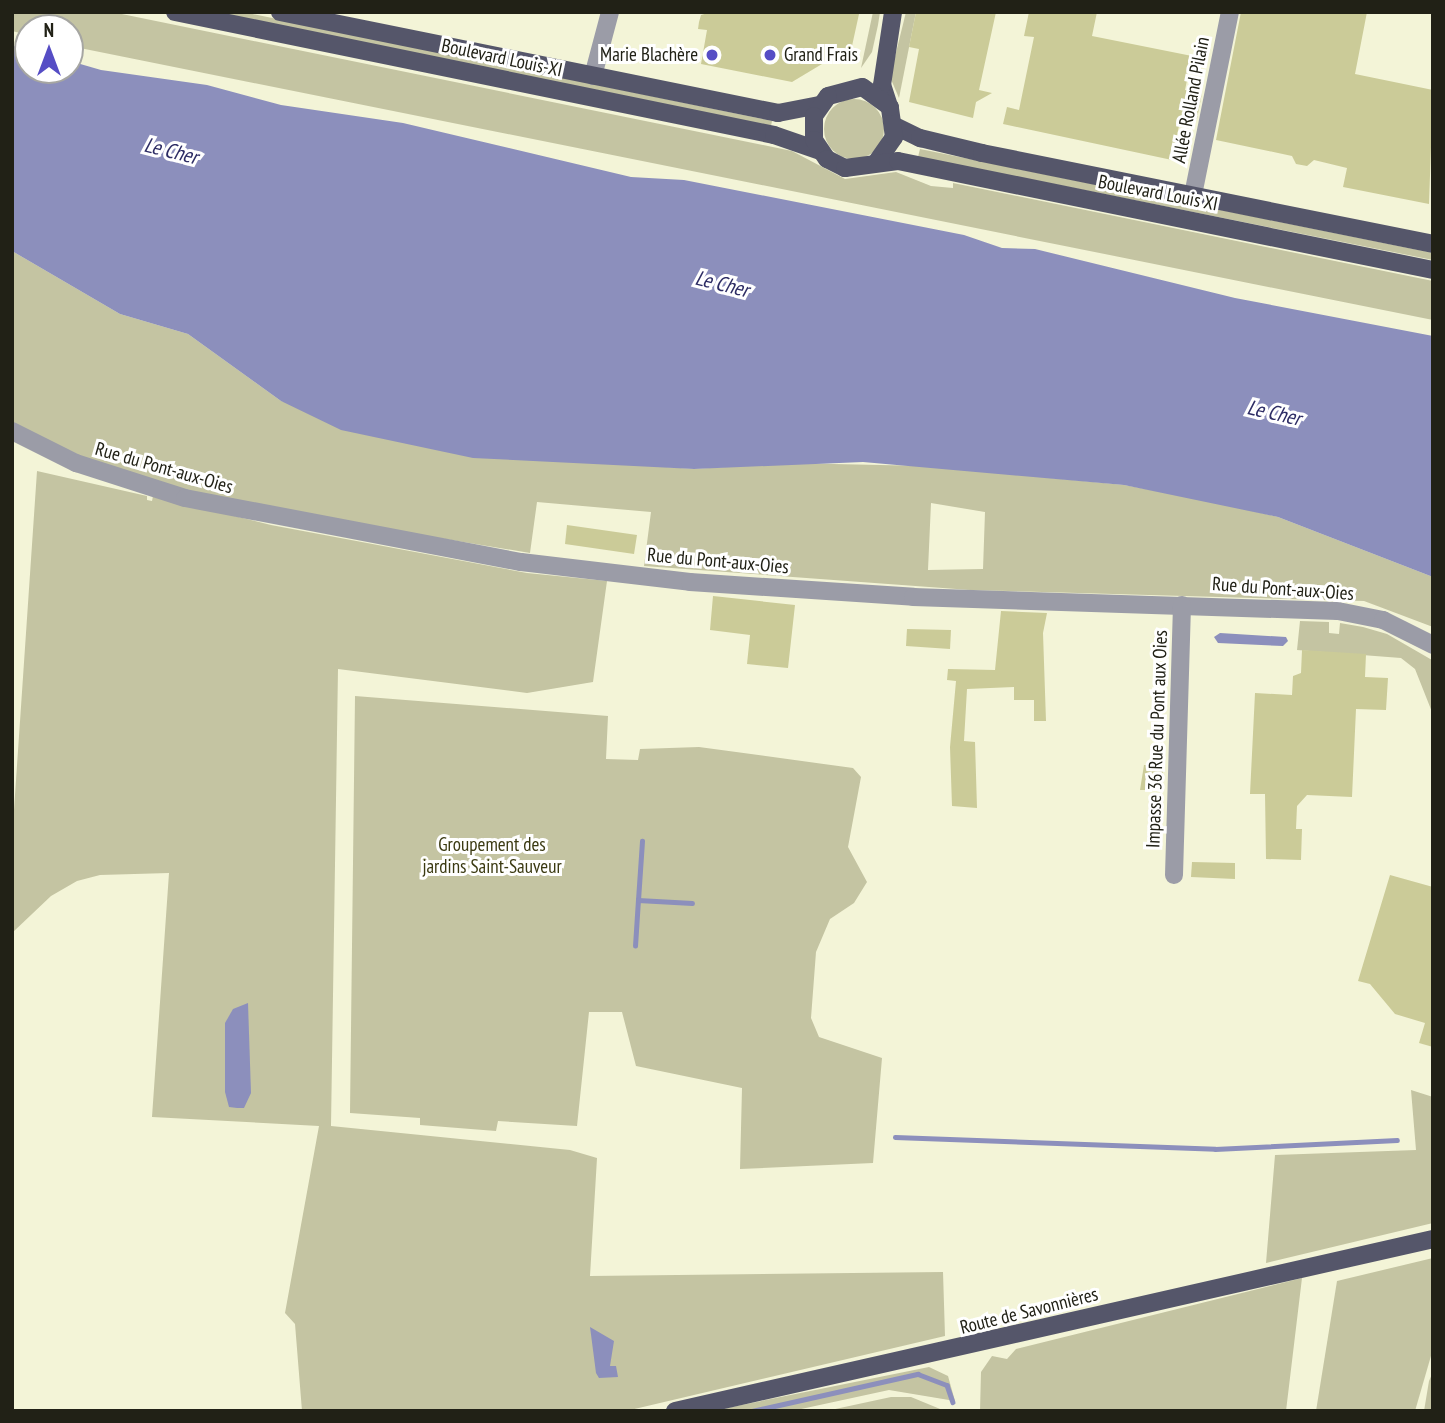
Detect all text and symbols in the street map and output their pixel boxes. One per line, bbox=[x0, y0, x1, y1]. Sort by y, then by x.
north arrow bbox=[14, 14, 84, 84]
text: N bbox=[44, 18, 54, 42]
street label: Boulevard Louis-XI bbox=[439, 34, 565, 82]
street label: Allée Rolland Pilain bbox=[1168, 35, 1214, 165]
place label: Marie Blachère bbox=[600, 44, 698, 66]
place label: Grand Frais bbox=[784, 44, 858, 66]
marker: Marie Blachère bbox=[704, 47, 720, 63]
marker: Grand Frais bbox=[762, 47, 778, 63]
water label: Le Cher bbox=[142, 132, 200, 170]
street label: Boulevard Louis XI bbox=[1096, 170, 1220, 216]
water label: Le Cher bbox=[693, 265, 751, 303]
water label: Le Cher bbox=[1245, 395, 1303, 431]
street label: Rue du Pont-aux-Oies bbox=[93, 437, 235, 499]
street label: Rue du Pont-aux-Oies bbox=[646, 543, 790, 579]
street label: Rue du Pont-aux-Oies bbox=[1211, 573, 1355, 605]
street label: Impasse 36 Rue du Pont aux Oies bbox=[1142, 629, 1172, 849]
park label: Groupement des jardins Saint-Sauveur bbox=[422, 834, 562, 878]
street label: Route de Savonnières bbox=[958, 1283, 1100, 1339]

